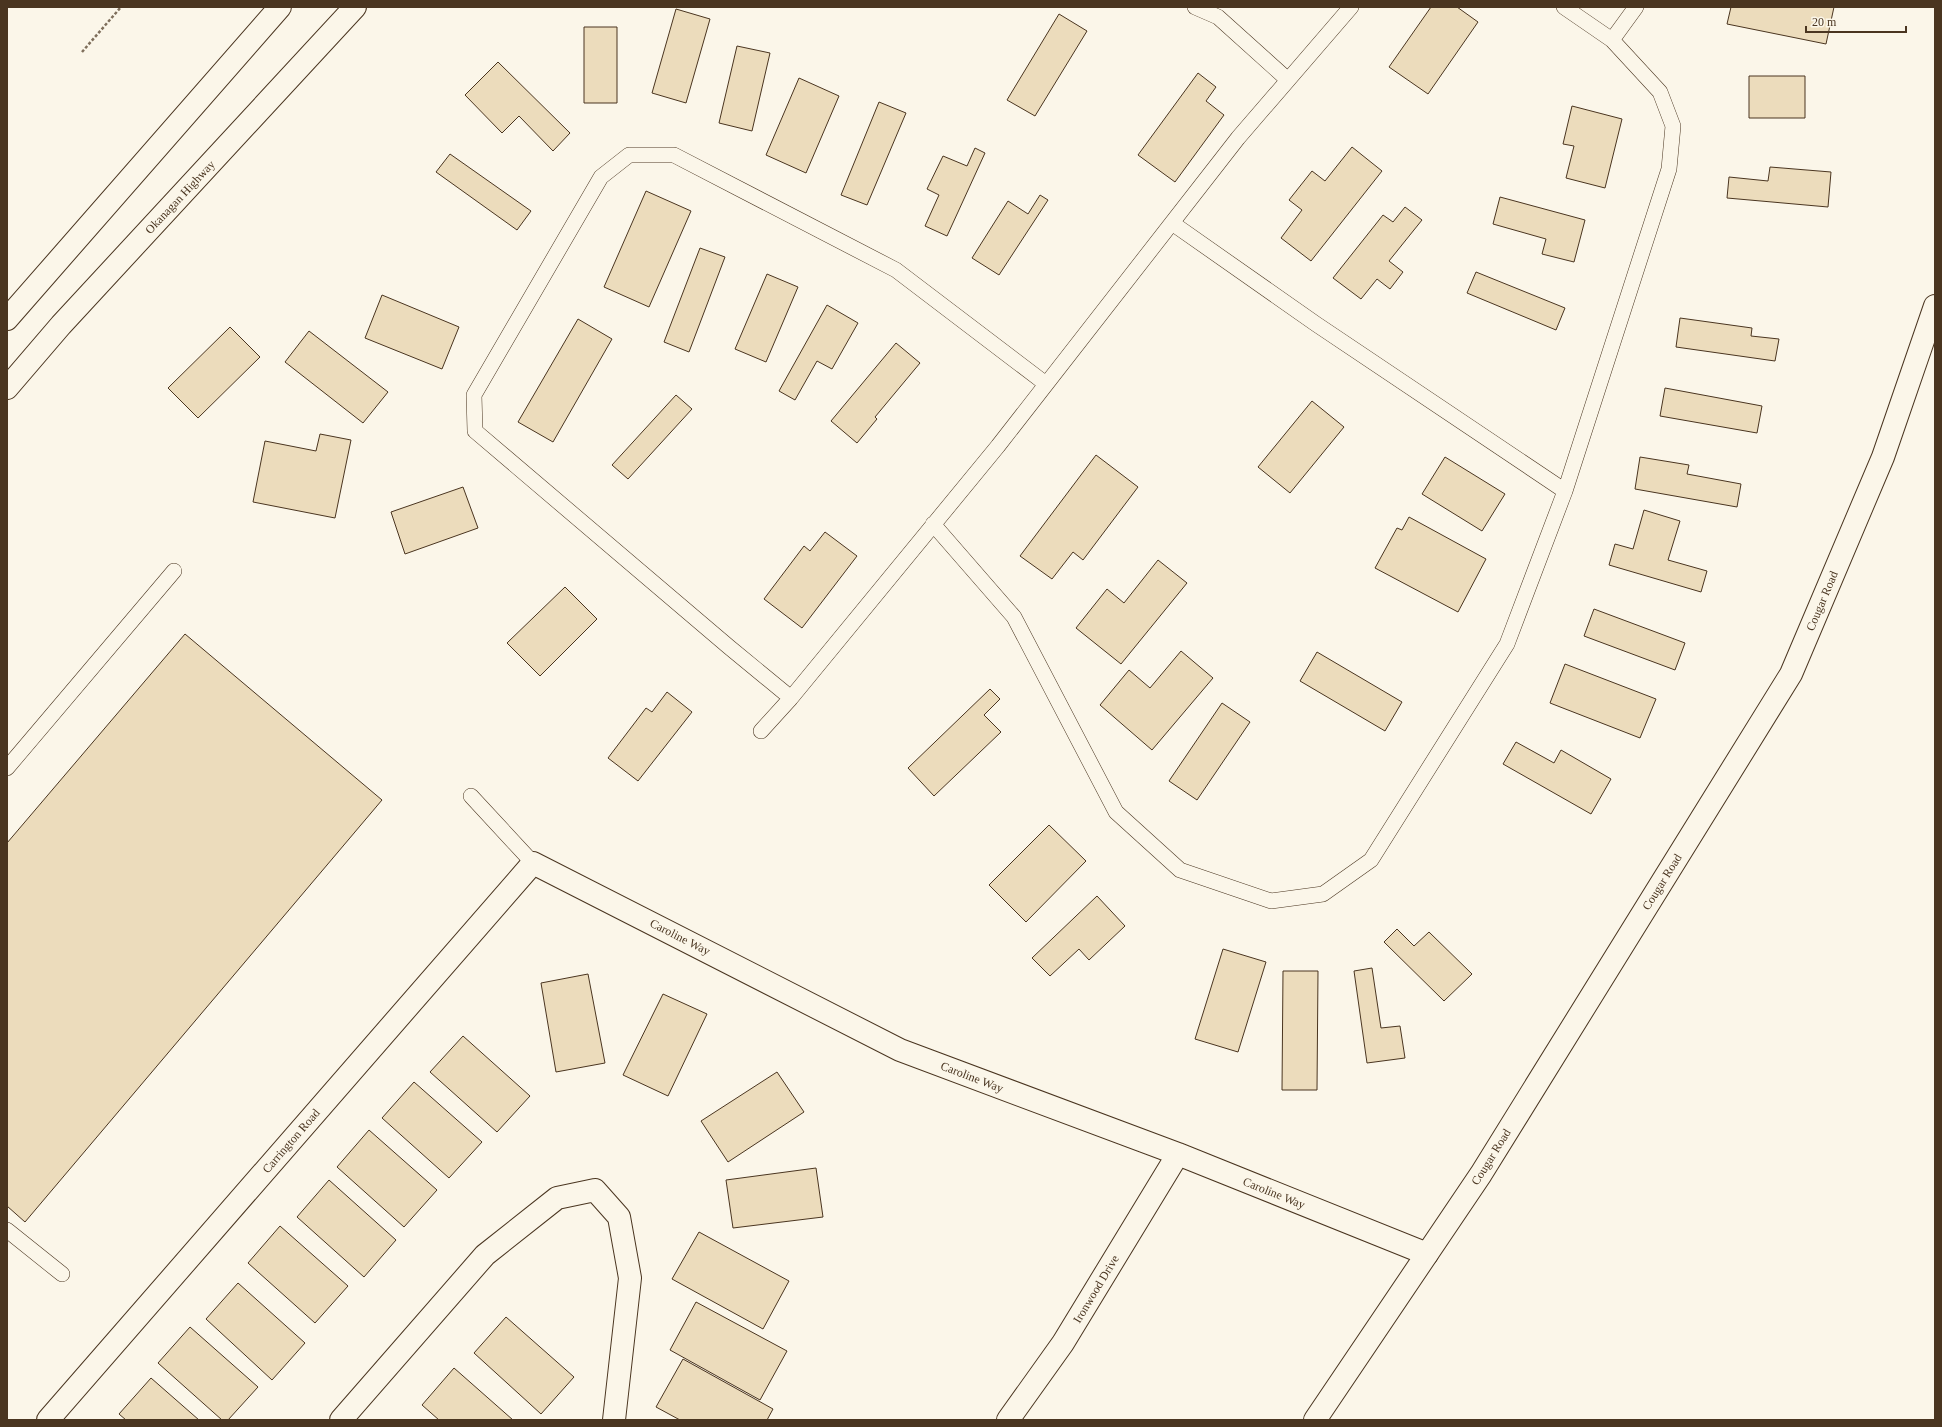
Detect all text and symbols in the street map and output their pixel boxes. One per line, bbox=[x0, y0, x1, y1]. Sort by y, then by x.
scale bar bbox=[1806, 8, 1906, 34]
text: 20 m bbox=[1812, 15, 1837, 29]
street label: Okanagan Highway bbox=[142, 157, 218, 237]
street label: Cougar Road bbox=[1803, 569, 1841, 633]
street label: Cougar Road bbox=[1639, 851, 1685, 913]
street label: Caroline Way bbox=[648, 916, 712, 958]
street label: Caroline Way bbox=[939, 1059, 1005, 1095]
street label: Carrington Road bbox=[259, 1106, 323, 1176]
street label: Cougar Road bbox=[1468, 1126, 1514, 1188]
street label: Caroline Way bbox=[1241, 1174, 1307, 1212]
street label: Ironwood Drive bbox=[1070, 1252, 1122, 1326]

